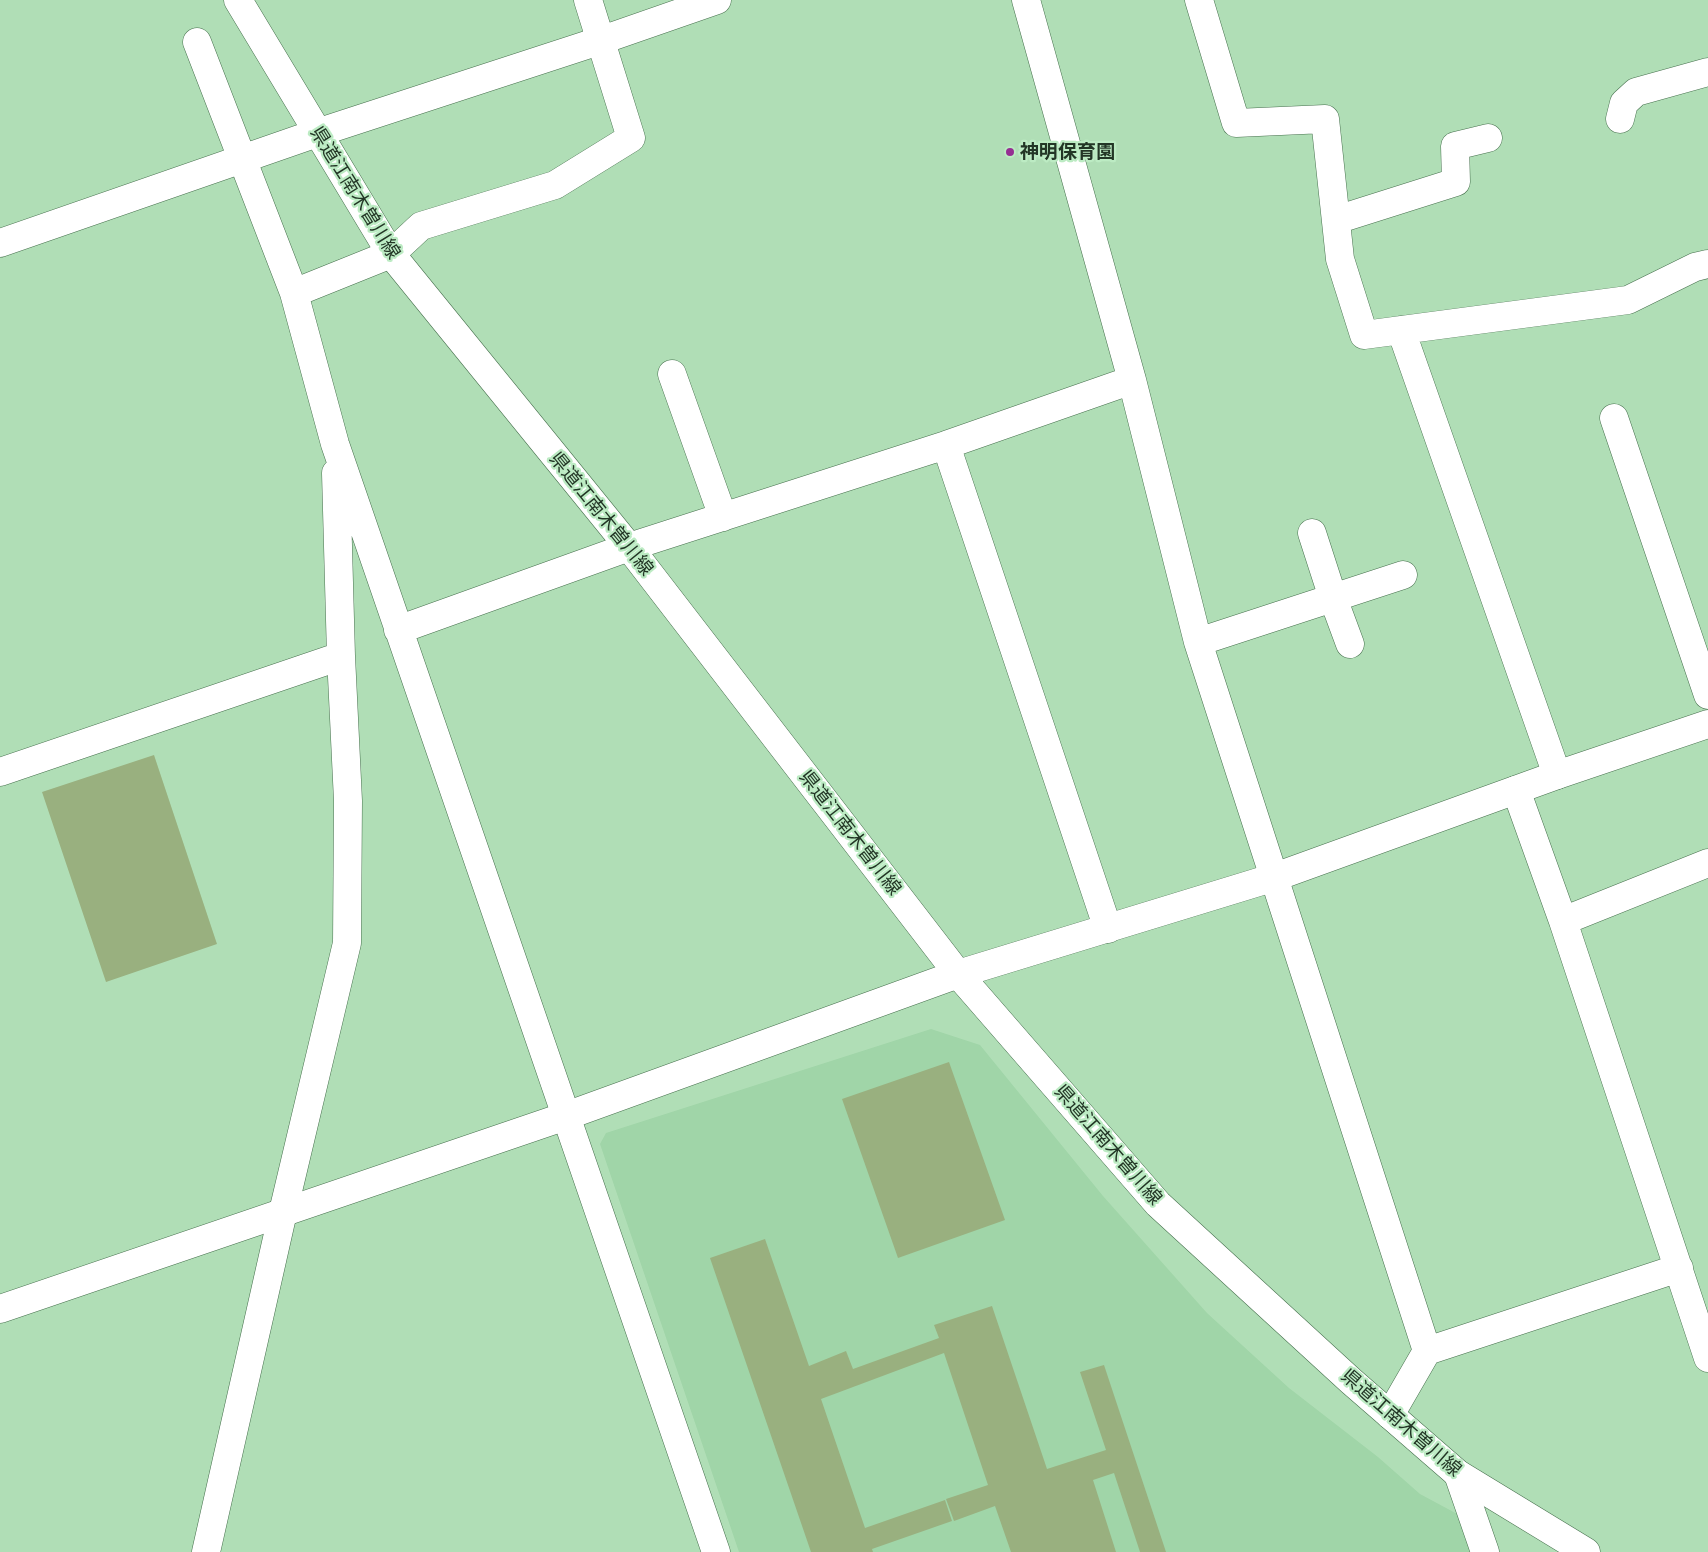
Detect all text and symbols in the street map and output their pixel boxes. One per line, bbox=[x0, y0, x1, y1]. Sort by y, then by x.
street label: 県道江南木曽川線 bbox=[305, 123, 405, 263]
place label: 神明保育園 bbox=[1020, 141, 1115, 163]
marker: 神明保育園 bbox=[1004, 146, 1016, 158]
street label: 県道江南木曽川線 bbox=[544, 448, 658, 580]
street label: 県道江南木曽川線 bbox=[794, 766, 906, 900]
street label: 県道江南木曽川線 bbox=[1050, 1080, 1166, 1210]
street label: 県道江南木曽川線 bbox=[1336, 1365, 1466, 1481]

